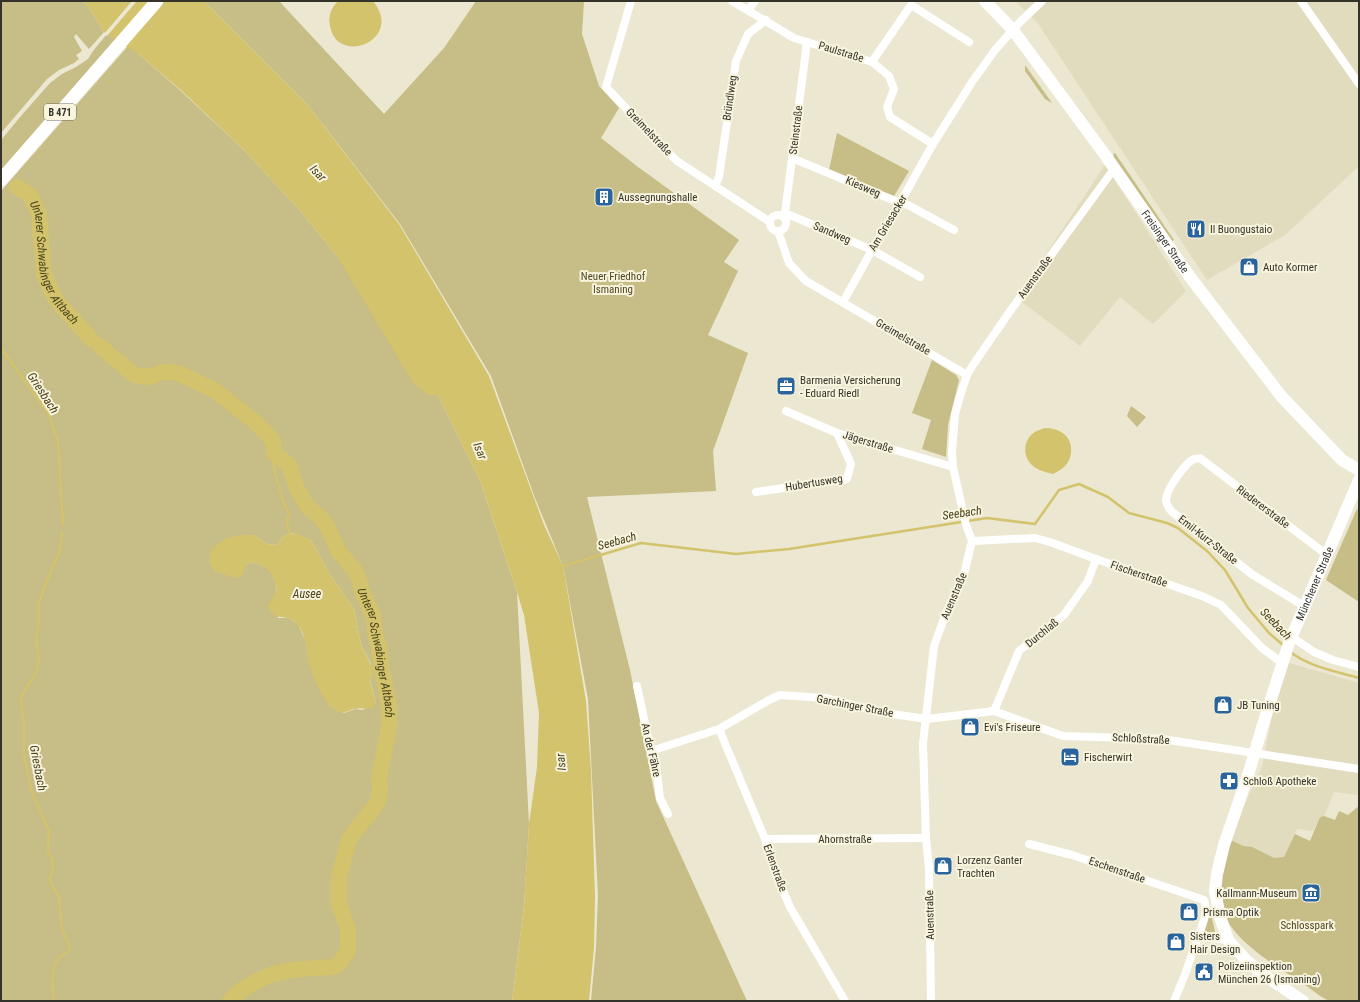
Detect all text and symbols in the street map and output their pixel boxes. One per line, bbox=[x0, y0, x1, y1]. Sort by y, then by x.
street label: Paulstraße bbox=[817, 39, 865, 65]
street label: Bründlweg bbox=[720, 74, 740, 122]
road number: B 471 bbox=[44, 104, 76, 120]
street label: Steinstraße bbox=[787, 105, 805, 155]
street label: Greimelstraße bbox=[623, 106, 675, 158]
water label: Isar bbox=[307, 162, 329, 184]
street label: Kiesweg bbox=[844, 174, 882, 200]
building icon: Aussegnungshalle bbox=[593, 186, 615, 208]
place label: Aussegnungshalle bbox=[618, 191, 697, 204]
street label: Am Griesacker bbox=[866, 192, 910, 254]
water label: Unterer Schwabinger Altbach bbox=[27, 198, 82, 328]
street label: Freisinger Straße bbox=[1139, 208, 1192, 276]
restaurant icon: Il Buongustaio bbox=[1185, 218, 1207, 240]
street label: Sandweg bbox=[811, 219, 853, 247]
place label: Il Buongustaio bbox=[1210, 223, 1273, 236]
street label: Auenstraße bbox=[1015, 253, 1055, 301]
shop icon: Auto Kormer bbox=[1238, 256, 1260, 278]
place label: Auto Kormer bbox=[1263, 261, 1318, 274]
park label: Neuer Friedhof Ismaning bbox=[581, 270, 646, 296]
street label: Greimelstraße bbox=[873, 316, 933, 358]
water label: Griesbach bbox=[25, 370, 62, 416]
place label: Barmenia Versicherung - Eduard Riedl bbox=[800, 374, 901, 400]
office icon: Barmenia Versicherung - Eduard Riedl bbox=[775, 375, 797, 397]
street label: Jägerstraße bbox=[841, 428, 895, 456]
water label: Isar bbox=[470, 440, 490, 462]
street label: Hubertusweg bbox=[785, 472, 843, 494]
street label: Riedererstraße bbox=[1234, 483, 1292, 531]
water label: Seebach bbox=[942, 503, 983, 523]
street label: Emil-Kurz-Straße bbox=[1176, 513, 1240, 567]
water label: Seebach bbox=[596, 529, 638, 553]
street label: Münchener Straße bbox=[1293, 545, 1336, 622]
street label: Fischerstraße bbox=[1109, 558, 1169, 590]
street label: Auenstraße bbox=[938, 571, 970, 621]
water label: Ausee bbox=[292, 587, 322, 601]
water label: Unterer Schwabinger Altbach bbox=[354, 587, 396, 718]
water label: Seebach bbox=[1257, 605, 1295, 643]
street label: Durchlaß bbox=[1023, 616, 1061, 650]
street label: Garchinger Straße bbox=[815, 692, 895, 720]
shop icon: JB Tuning bbox=[1212, 694, 1234, 716]
place label: JB Tuning bbox=[1237, 699, 1280, 712]
shop icon: Evi's Friseure bbox=[959, 716, 981, 738]
place label: Evi's Friseure bbox=[984, 721, 1041, 734]
street label: An der Fähre bbox=[639, 722, 663, 778]
street label: Schloßstraße bbox=[1112, 731, 1170, 747]
water label: Griesbach bbox=[27, 744, 49, 792]
hotel icon: Fischerwirt bbox=[1059, 746, 1081, 768]
place label: Fischerwirt bbox=[1084, 751, 1132, 764]
water label: Isar bbox=[553, 752, 569, 771]
pharmacy icon: Schloß Apotheke bbox=[1218, 770, 1240, 792]
place label: Schloß Apotheke bbox=[1243, 775, 1316, 788]
street label: Ahornstraße bbox=[818, 833, 872, 846]
street label: Erlenstraße bbox=[760, 843, 790, 893]
place label: Lorzenz Ganter Trachten bbox=[957, 854, 1023, 880]
street label: Eschenstraße bbox=[1087, 854, 1147, 886]
shop icon: Lorzenz Ganter Trachten bbox=[932, 855, 954, 877]
museum icon: Kallmann-Museum bbox=[1300, 882, 1322, 904]
place label: Kallmann-Museum bbox=[1216, 887, 1297, 900]
street label: Auenstraße bbox=[923, 890, 937, 940]
shop icon: Prisma Optik bbox=[1178, 901, 1200, 923]
place label: Prisma Optik bbox=[1203, 906, 1259, 919]
park label: Schlosspark bbox=[1280, 919, 1334, 932]
place label: Sisters Hair Design bbox=[1190, 930, 1240, 956]
shop icon: Sisters Hair Design bbox=[1165, 931, 1187, 953]
place label: Polizeiinspektion München 26 (Ismaning) bbox=[1218, 960, 1321, 986]
public building icon: Polizeiinspektion München 26 (Ismaning) bbox=[1193, 961, 1215, 983]

